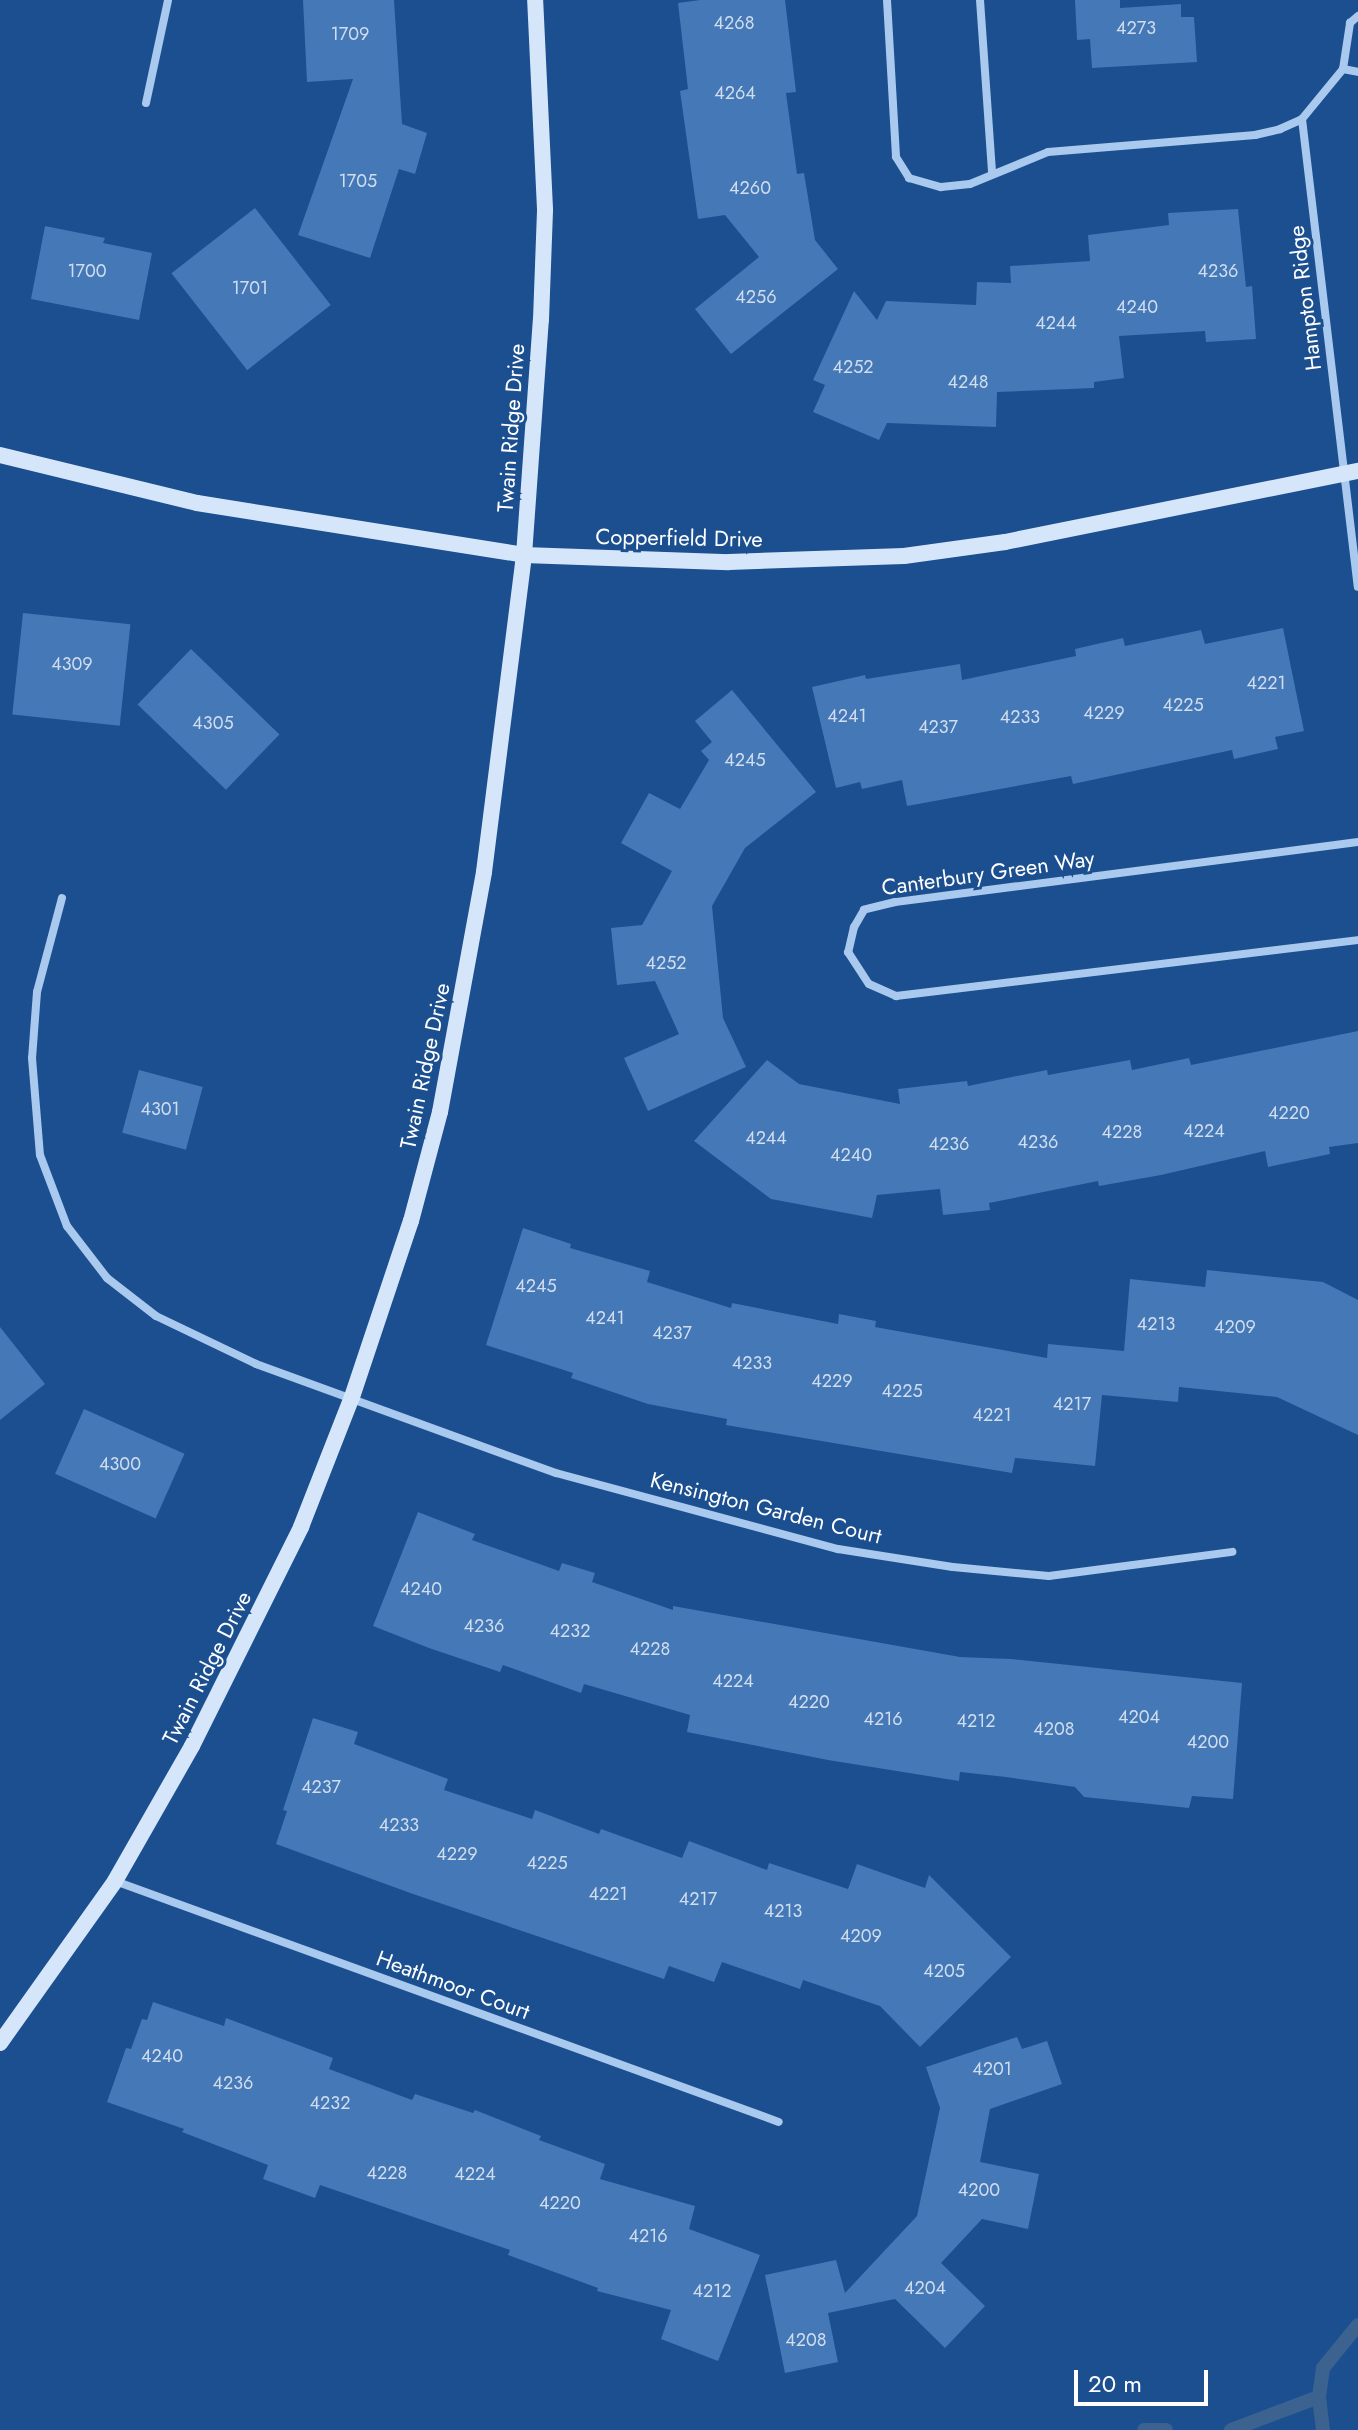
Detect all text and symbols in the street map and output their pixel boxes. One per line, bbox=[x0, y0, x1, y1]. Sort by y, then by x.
house number: 4268 bbox=[714, 12, 754, 34]
house number: 4273 bbox=[1116, 17, 1156, 39]
house number: 1709 bbox=[331, 23, 369, 45]
house number: 4264 bbox=[714, 82, 756, 104]
house number: 1705 bbox=[339, 170, 377, 192]
house number: 4260 bbox=[729, 177, 771, 199]
street label: Hampton Ridge bbox=[1283, 224, 1327, 372]
house number: 1700 bbox=[67, 260, 107, 282]
house number: 4236 bbox=[1198, 260, 1238, 282]
house number: 1701 bbox=[232, 277, 268, 299]
house number: 4256 bbox=[735, 286, 777, 308]
house number: 4240 bbox=[1116, 296, 1158, 318]
house number: 4244 bbox=[1035, 312, 1077, 334]
street label: Twain Ridge Drive bbox=[492, 343, 530, 513]
house number: 4252 bbox=[832, 356, 874, 378]
house number: 4248 bbox=[947, 371, 989, 393]
street label: Copperfield Drive bbox=[595, 523, 763, 553]
house number: 4309 bbox=[51, 653, 93, 675]
house number: 4221 bbox=[1246, 672, 1286, 694]
house number: 4225 bbox=[1162, 694, 1204, 716]
house number: 4229 bbox=[1083, 702, 1125, 724]
house number: 4241 bbox=[827, 705, 867, 727]
house number: 4233 bbox=[1000, 706, 1040, 728]
house number: 4305 bbox=[192, 712, 234, 734]
house number: 4237 bbox=[918, 716, 958, 738]
house number: 4245 bbox=[724, 749, 766, 771]
street label: Canterbury Green Way bbox=[880, 845, 1096, 901]
house number: 4252 bbox=[645, 952, 687, 974]
street label: Twain Ridge Drive bbox=[395, 981, 455, 1151]
house number: 4301 bbox=[140, 1098, 180, 1120]
house number: 4220 bbox=[1268, 1102, 1310, 1124]
house number: 4224 bbox=[1183, 1120, 1225, 1142]
house number: 4228 bbox=[1102, 1121, 1142, 1143]
house number: 4244 bbox=[745, 1127, 787, 1149]
house number: 4236 bbox=[1018, 1131, 1058, 1153]
house number: 4236 bbox=[929, 1133, 969, 1155]
house number: 4240 bbox=[830, 1144, 872, 1166]
house number: 4245 bbox=[515, 1275, 557, 1297]
house number: 4241 bbox=[585, 1307, 625, 1329]
house number: 4213 bbox=[1137, 1313, 1175, 1335]
house number: 4209 bbox=[1214, 1316, 1256, 1338]
house number: 4237 bbox=[652, 1322, 692, 1344]
house number: 4233 bbox=[732, 1352, 772, 1374]
house number: 4229 bbox=[811, 1370, 853, 1392]
house number: 4225 bbox=[881, 1380, 923, 1402]
house number: 4217 bbox=[1053, 1393, 1091, 1415]
house number: 4221 bbox=[972, 1404, 1012, 1426]
house number: 4300 bbox=[99, 1453, 141, 1475]
street label: Kensington Garden Court bbox=[648, 1466, 884, 1550]
house number: 4240 bbox=[400, 1578, 442, 1600]
street label: Twain Ridge Drive bbox=[157, 1587, 257, 1749]
house number: 4236 bbox=[464, 1615, 504, 1637]
house number: 4232 bbox=[550, 1620, 590, 1642]
house number: 4228 bbox=[630, 1638, 670, 1660]
house number: 4224 bbox=[712, 1670, 754, 1692]
house number: 4220 bbox=[788, 1691, 830, 1713]
house number: 4204 bbox=[1118, 1706, 1160, 1728]
house number: 4216 bbox=[863, 1708, 903, 1730]
house number: 4212 bbox=[956, 1710, 996, 1732]
house number: 4208 bbox=[1033, 1718, 1075, 1740]
house number: 4200 bbox=[1187, 1731, 1229, 1753]
house number: 4237 bbox=[301, 1776, 341, 1798]
house number: 4233 bbox=[379, 1814, 419, 1836]
house number: 4229 bbox=[436, 1843, 478, 1865]
house number: 4225 bbox=[526, 1852, 568, 1874]
house number: 4221 bbox=[588, 1883, 628, 1905]
house number: 4217 bbox=[679, 1888, 717, 1910]
house number: 4213 bbox=[764, 1900, 802, 1922]
house number: 4209 bbox=[840, 1925, 882, 1947]
street label: Heathmoor Court bbox=[373, 1945, 533, 2025]
house number: 4205 bbox=[923, 1960, 965, 1982]
house number: 4240 bbox=[141, 2045, 183, 2067]
house number: 4201 bbox=[972, 2058, 1012, 2080]
house number: 4236 bbox=[213, 2072, 253, 2094]
house number: 4232 bbox=[310, 2092, 350, 2114]
house number: 4228 bbox=[367, 2162, 407, 2184]
house number: 4224 bbox=[454, 2163, 496, 2185]
house number: 4200 bbox=[958, 2179, 1000, 2201]
house number: 4220 bbox=[539, 2192, 581, 2214]
house number: 4216 bbox=[628, 2225, 668, 2247]
house number: 4204 bbox=[904, 2277, 946, 2299]
house number: 4212 bbox=[692, 2280, 732, 2302]
house number: 4208 bbox=[785, 2329, 827, 2351]
scale bar bbox=[1078, 2354, 1212, 2404]
text: 20 m bbox=[1088, 2366, 1142, 2401]

